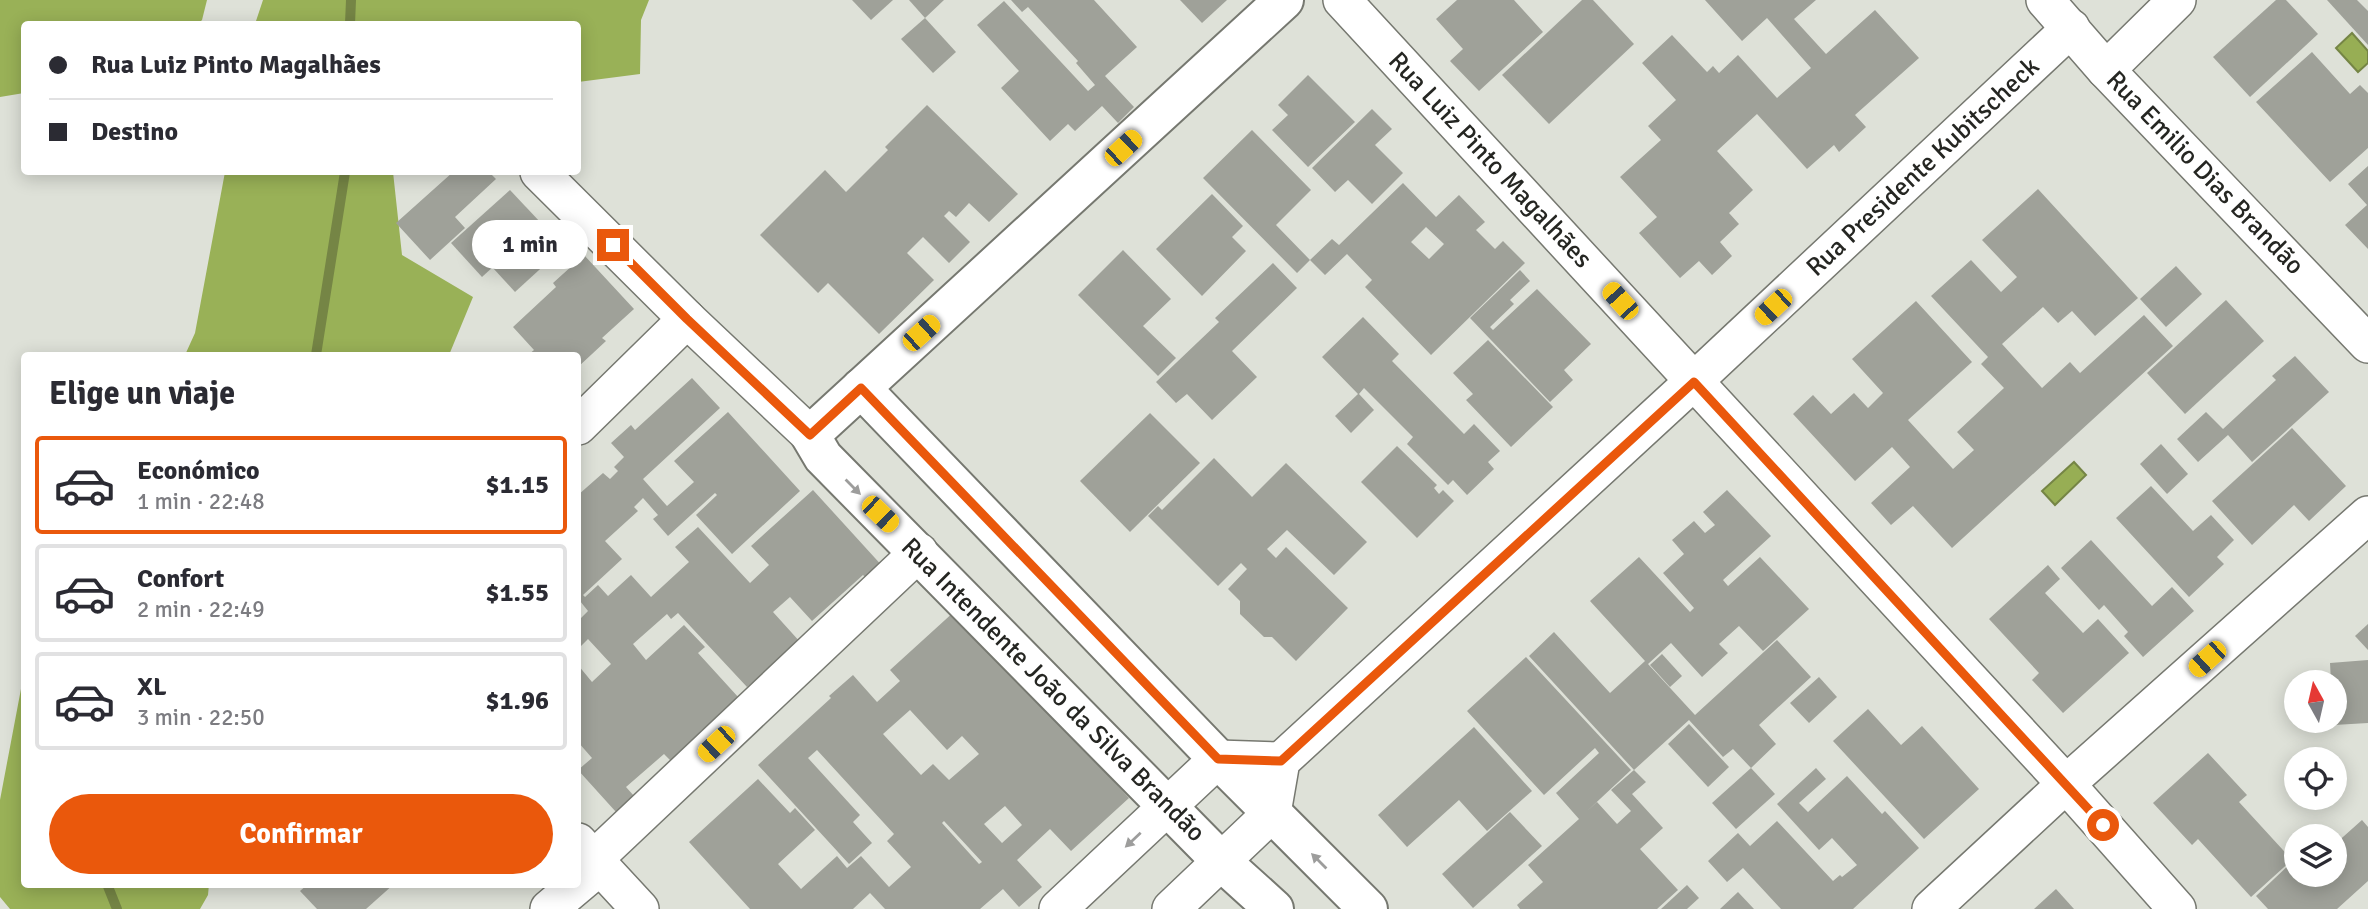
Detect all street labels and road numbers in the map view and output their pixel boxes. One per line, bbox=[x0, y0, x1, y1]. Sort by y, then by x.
street label: Rua Luiz Pinto Magalhães bbox=[1381, 45, 1599, 275]
street label: Rua Presidente Kubitscheck bbox=[1800, 51, 2046, 283]
street label: Rua Emilio Dias Brandão bbox=[2099, 64, 2311, 282]
street label: Rua Intendente João da Silva Brandão bbox=[894, 531, 1212, 849]

